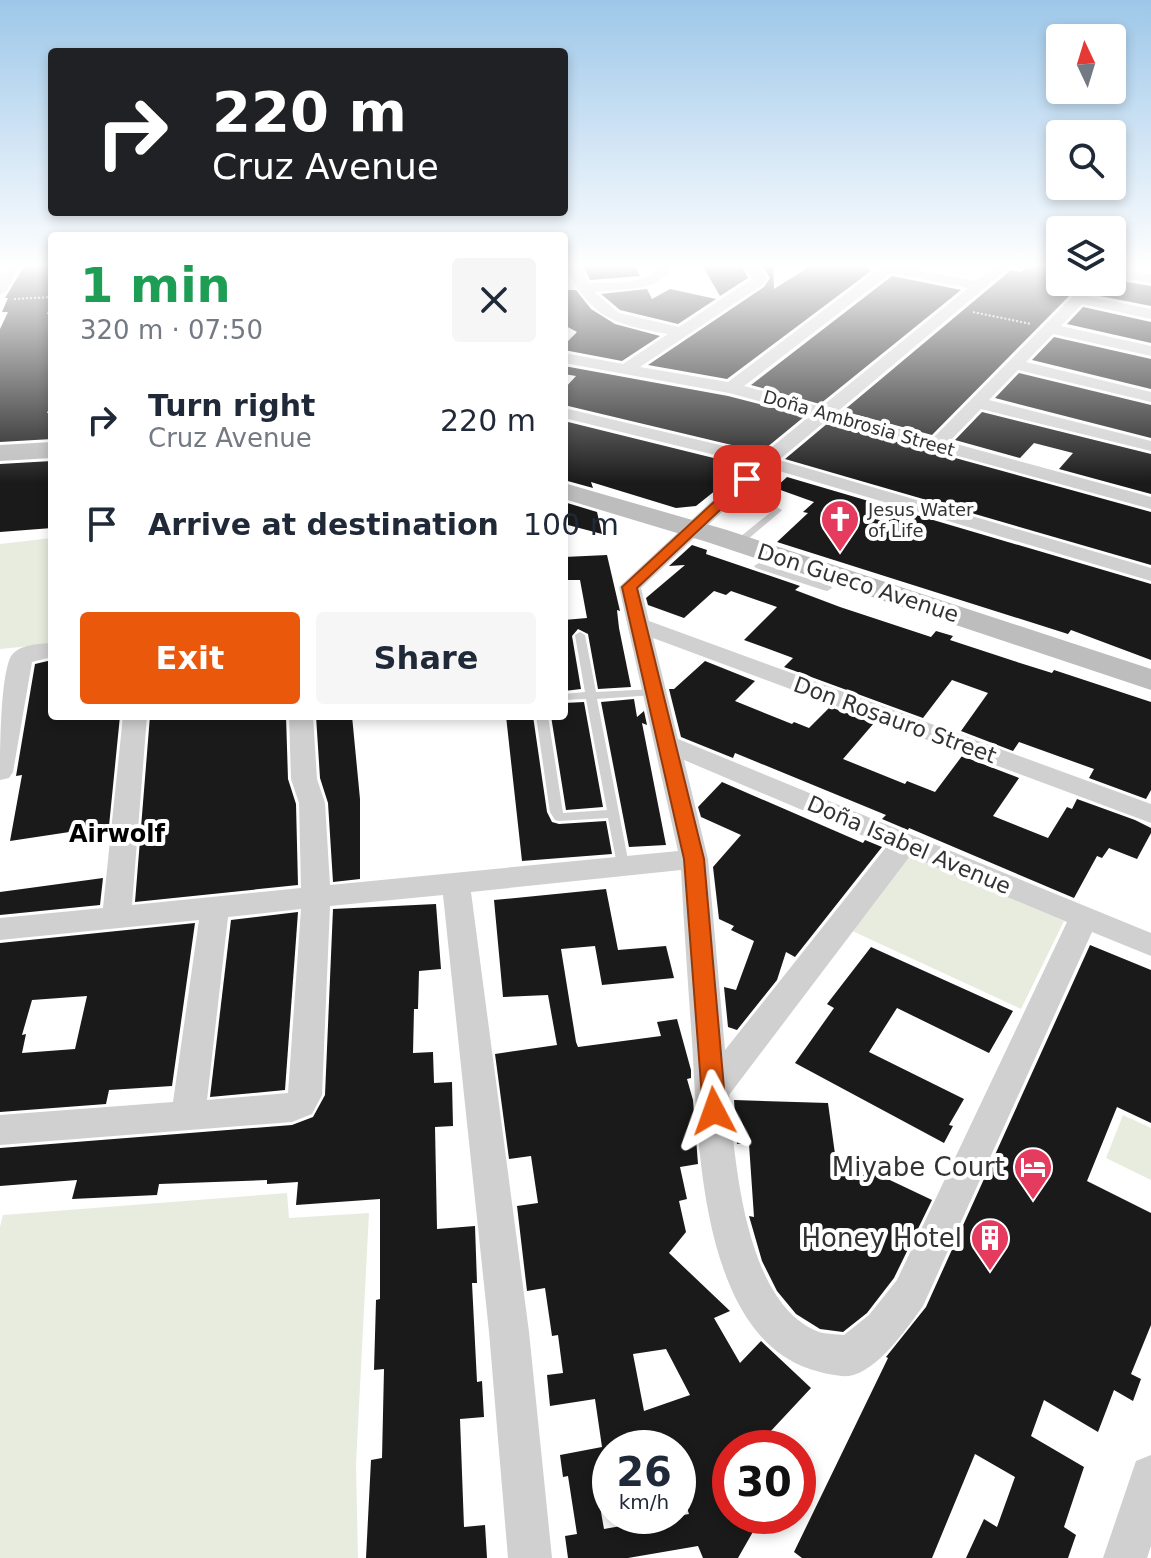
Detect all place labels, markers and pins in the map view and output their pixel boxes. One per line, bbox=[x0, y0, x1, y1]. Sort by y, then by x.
pin bbox=[713, 445, 781, 513]
church icon: Jesus Water of Life bbox=[819, 498, 861, 553]
place label: Jesus Water of Life bbox=[867, 499, 974, 541]
hotel icon: Miyabe Court bbox=[1012, 1146, 1054, 1201]
place label: Miyabe Court bbox=[832, 1152, 1005, 1182]
building icon: Honey Hotel bbox=[969, 1217, 1011, 1272]
place label: Honey Hotel bbox=[802, 1223, 962, 1253]

